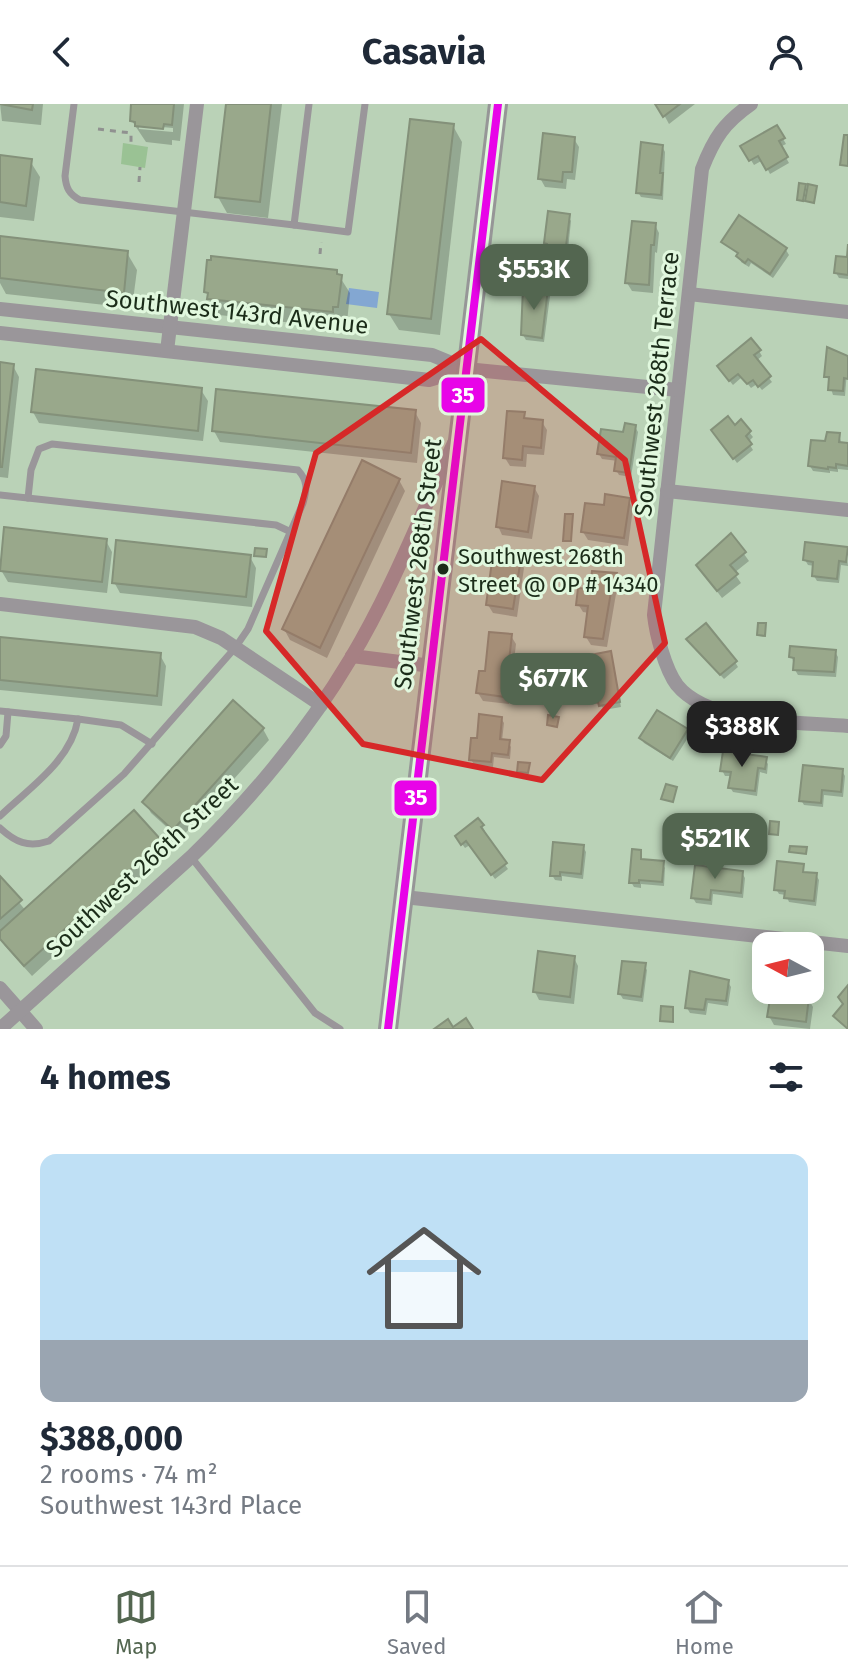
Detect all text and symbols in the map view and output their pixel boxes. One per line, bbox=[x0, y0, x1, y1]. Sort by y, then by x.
icon: back bbox=[40, 30, 84, 74]
text: Casavia bbox=[362, 30, 486, 74]
icon: person bbox=[764, 30, 808, 74]
pin: $553K bbox=[478, 244, 590, 312]
street label: Southwest 268th Terrace bbox=[629, 250, 685, 518]
text: $553K bbox=[498, 254, 570, 285]
street label: Southwest 143rd Avenue bbox=[104, 284, 370, 340]
line badge: 35 bbox=[440, 376, 486, 414]
text: 35 bbox=[450, 382, 475, 409]
street label: Southwest 268th Street bbox=[389, 437, 447, 691]
place label: Southwest 268th Street @ OP # 14340 bbox=[458, 543, 659, 598]
marker: Southwest 268th Street @ OP # 14340 bbox=[435, 561, 451, 577]
pin: $677K bbox=[497, 653, 609, 721]
text: $677K bbox=[518, 663, 588, 694]
pin: $388K bbox=[686, 701, 798, 769]
text: $388K bbox=[705, 711, 779, 742]
street label: Southwest 266th Street bbox=[40, 771, 244, 963]
line badge: 35 bbox=[393, 779, 438, 817]
text: 35 bbox=[403, 784, 428, 811]
pin: $521K bbox=[659, 813, 771, 881]
text: $521K bbox=[680, 823, 750, 854]
north arrow bbox=[752, 932, 824, 1004]
map controls bbox=[752, 932, 824, 1004]
icon: filters bbox=[764, 1055, 808, 1099]
text: 4 homes bbox=[40, 1057, 171, 1098]
icon: home bbox=[352, 1206, 496, 1350]
text: $388,000 bbox=[40, 1418, 183, 1459]
text: 2 rooms · 74 m² bbox=[40, 1459, 218, 1490]
text: Southwest 143rd Place bbox=[40, 1490, 302, 1521]
tab: Map bbox=[114, 1585, 158, 1660]
tab: Saved bbox=[387, 1585, 446, 1660]
tab: Home bbox=[675, 1585, 734, 1660]

